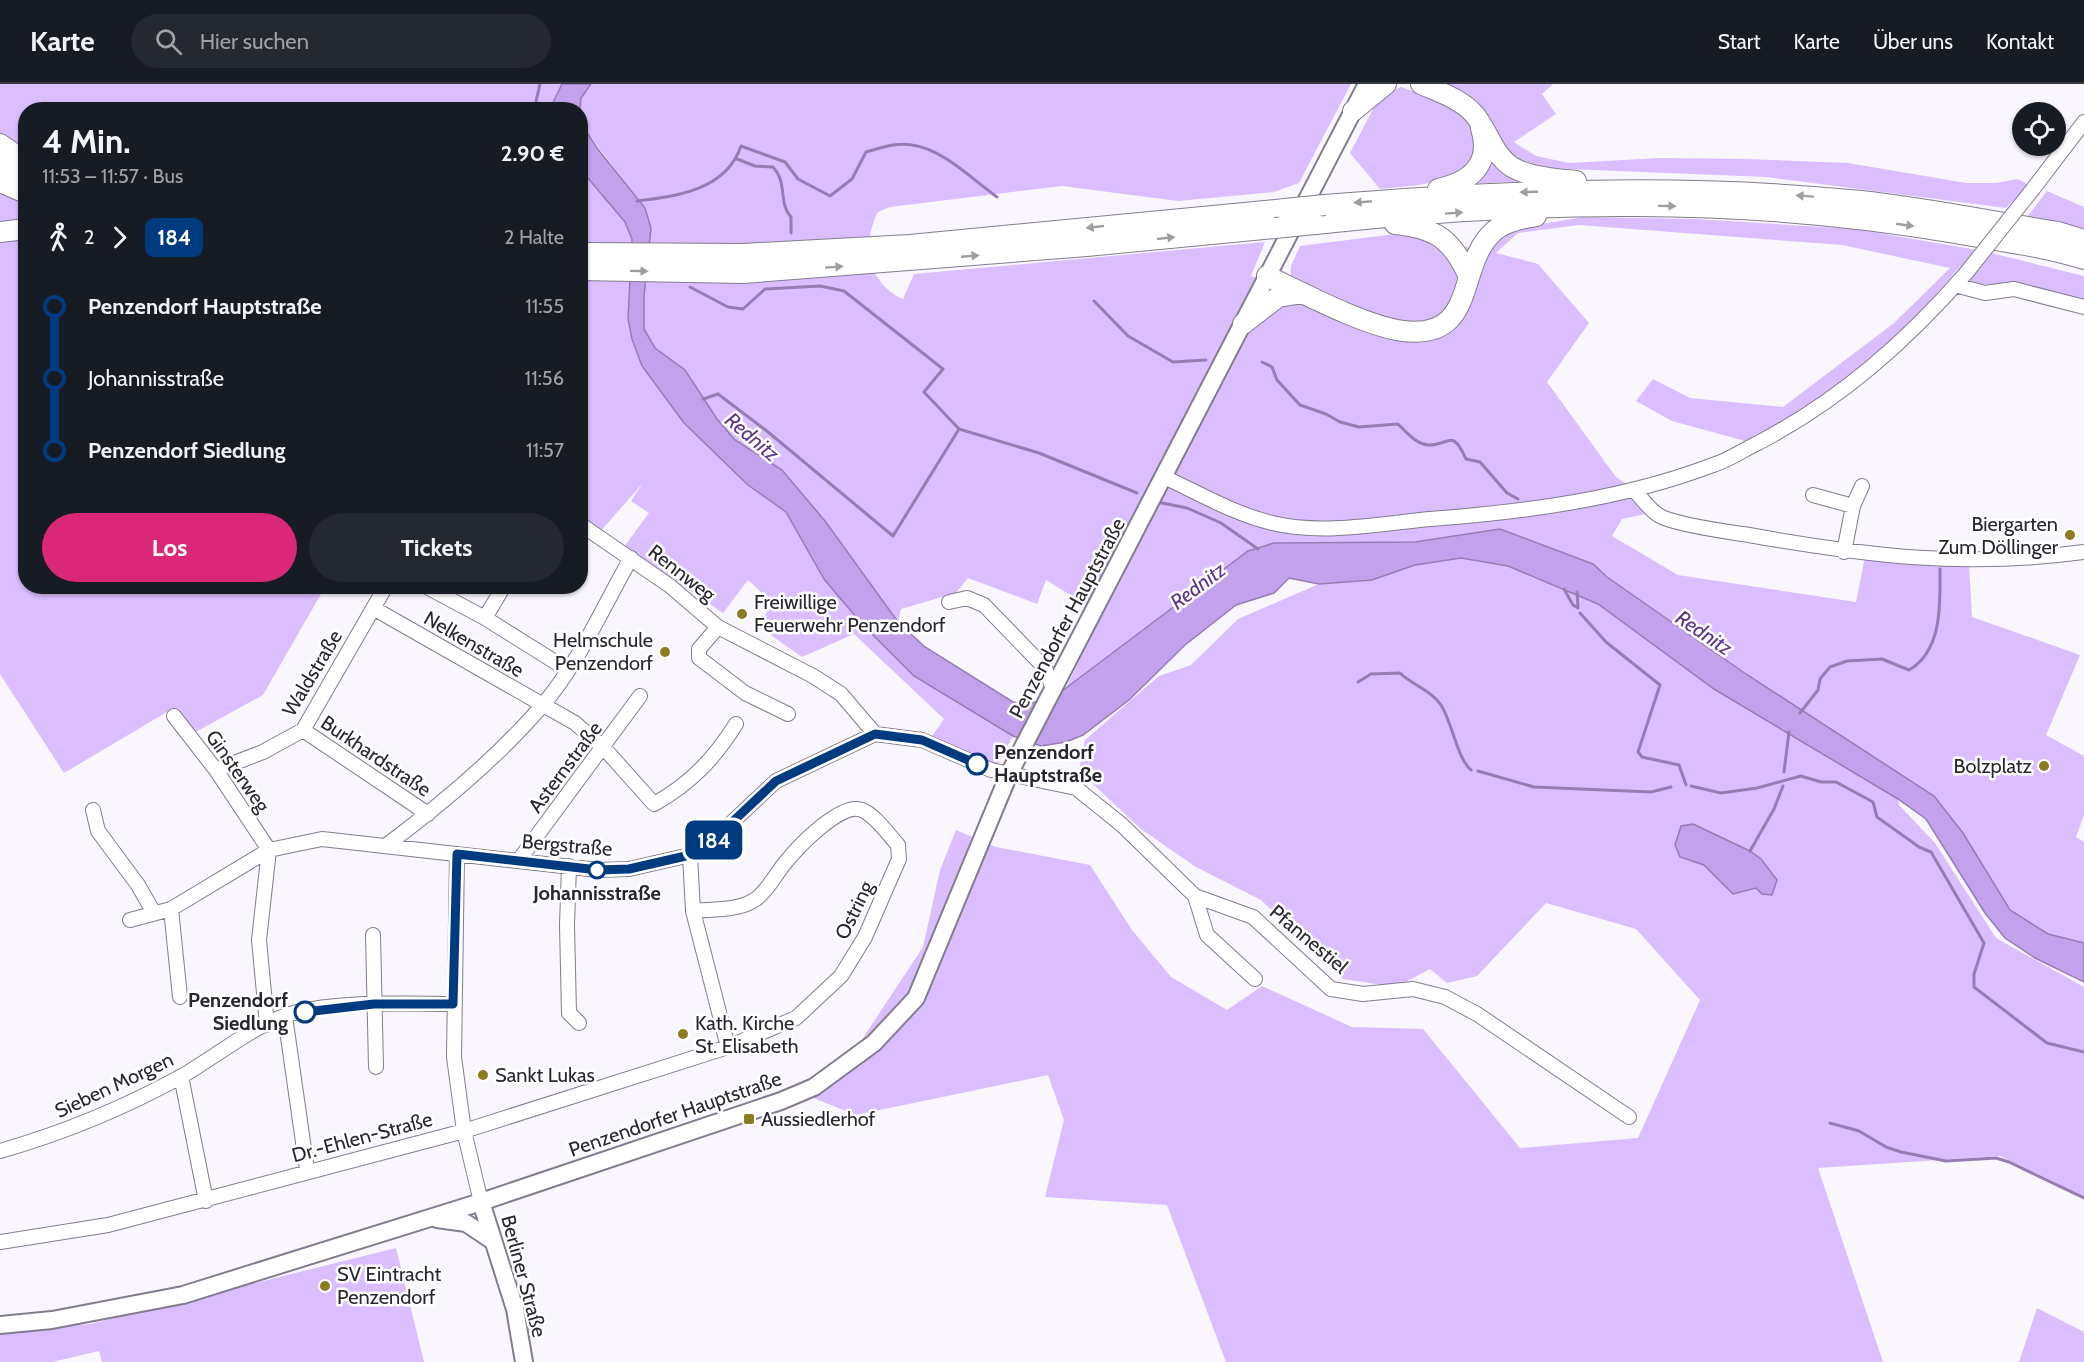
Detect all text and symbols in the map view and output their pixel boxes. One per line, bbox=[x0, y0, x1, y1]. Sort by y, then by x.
search box bbox=[131, 14, 551, 68]
text: Karte bbox=[30, 24, 95, 58]
icon: search bbox=[152, 25, 185, 58]
text: Hier suchen bbox=[200, 28, 309, 55]
text: Start bbox=[1718, 29, 1761, 54]
text: Karte bbox=[1794, 29, 1840, 54]
text: Über uns bbox=[1873, 29, 1953, 54]
text: Kontakt bbox=[1986, 29, 2054, 54]
map controls bbox=[2012, 102, 2066, 156]
button: locate bbox=[2012, 102, 2066, 156]
text: 4 Min. bbox=[42, 121, 131, 161]
text: 2.90 € bbox=[501, 140, 564, 167]
text: 11:53 – 11:57 · Bus bbox=[42, 164, 183, 188]
one-way arrow bbox=[1519, 187, 1538, 196]
one-way arrow bbox=[1796, 192, 1815, 201]
one-way arrow bbox=[1353, 197, 1372, 207]
one-way arrow bbox=[1657, 202, 1676, 211]
one-way arrow bbox=[1444, 208, 1463, 217]
one-way arrow bbox=[1895, 220, 1914, 230]
icon: walk bbox=[42, 221, 75, 254]
icon: forward bbox=[103, 221, 136, 254]
one-way arrow bbox=[1086, 222, 1105, 232]
text: 2 bbox=[84, 225, 94, 249]
text: 184 bbox=[157, 225, 191, 250]
text: 2 Halte bbox=[504, 225, 564, 249]
one-way arrow bbox=[1156, 233, 1175, 243]
one-way arrow bbox=[961, 251, 980, 261]
one-way arrow bbox=[824, 262, 843, 271]
one-way arrow bbox=[629, 266, 648, 276]
text: Penzendorf Hauptstraße bbox=[88, 293, 322, 320]
text: 11:55 bbox=[525, 294, 564, 318]
text: Johannisstraße bbox=[88, 365, 224, 392]
text: 11:56 bbox=[525, 366, 564, 390]
water label: Rednitz bbox=[720, 407, 785, 467]
text: Penzendorf Siedlung bbox=[88, 437, 286, 464]
text: 11:57 bbox=[526, 438, 564, 462]
place label: Biergarten Zum Döllinger bbox=[1938, 512, 2059, 559]
button: Los bbox=[42, 513, 297, 582]
button: Tickets bbox=[309, 513, 564, 582]
street label: Penzendorfer Hauptstraße bbox=[1004, 514, 1130, 722]
marker: Biergarten Zum Döllinger bbox=[2063, 528, 2077, 542]
street label: Rennweg bbox=[644, 539, 721, 607]
water label: Rednitz bbox=[1165, 556, 1231, 614]
place label: Freiwillige Feuerwehr Penzendorf bbox=[754, 590, 946, 637]
water label: Rednitz bbox=[1671, 605, 1738, 661]
street label: Nelkenstraße bbox=[420, 606, 528, 682]
marker: Freiwillige Feuerwehr Penzendorf bbox=[735, 607, 749, 621]
street label: Waldstraße bbox=[277, 626, 347, 720]
place label: Helmschule Penzendorf bbox=[553, 628, 653, 675]
marker: Helmschule Penzendorf bbox=[658, 645, 672, 659]
street label: Burkhardstraße bbox=[316, 710, 436, 802]
street label: Asternstraße bbox=[523, 717, 607, 817]
street label: Ginsterweg bbox=[201, 725, 276, 818]
place label: Penzendorf Hauptstraße bbox=[994, 740, 1102, 787]
marker: Penzendorf Hauptstraße bbox=[966, 753, 988, 775]
place label: Bolzplatz bbox=[1954, 754, 2032, 778]
marker: Bolzplatz bbox=[2037, 759, 2051, 773]
line badge: 184 bbox=[680, 820, 748, 860]
text: 184 bbox=[697, 828, 731, 853]
street label: Bergstraße bbox=[521, 829, 613, 861]
marker: Johannisstraße bbox=[588, 861, 606, 879]
street label: Ostring bbox=[830, 876, 879, 943]
place label: Johannisstraße bbox=[532, 881, 661, 905]
street label: Pfannestiel bbox=[1265, 899, 1353, 979]
place label: Penzendorf Siedlung bbox=[188, 988, 288, 1035]
marker: Penzendorf Siedlung bbox=[294, 1001, 316, 1023]
place label: Kath. Kirche St. Elisabeth bbox=[695, 1011, 799, 1058]
marker: Kath. Kirche St. Elisabeth bbox=[676, 1027, 690, 1041]
street label: Sieben Morgen bbox=[51, 1047, 177, 1123]
place label: Sankt Lukas bbox=[495, 1063, 595, 1087]
street label: Penzendorfer Hauptstraße bbox=[566, 1066, 784, 1162]
marker: Sankt Lukas bbox=[476, 1068, 490, 1082]
street label: Dr.-Ehlen-Straße bbox=[289, 1107, 435, 1167]
place label: Aussiedlerhof bbox=[761, 1107, 876, 1131]
marker: Aussiedlerhof bbox=[742, 1112, 756, 1126]
street label: Berliner Straße bbox=[496, 1212, 552, 1340]
place label: SV Eintracht Penzendorf bbox=[337, 1262, 441, 1309]
marker: SV Eintracht Penzendorf bbox=[318, 1279, 332, 1293]

